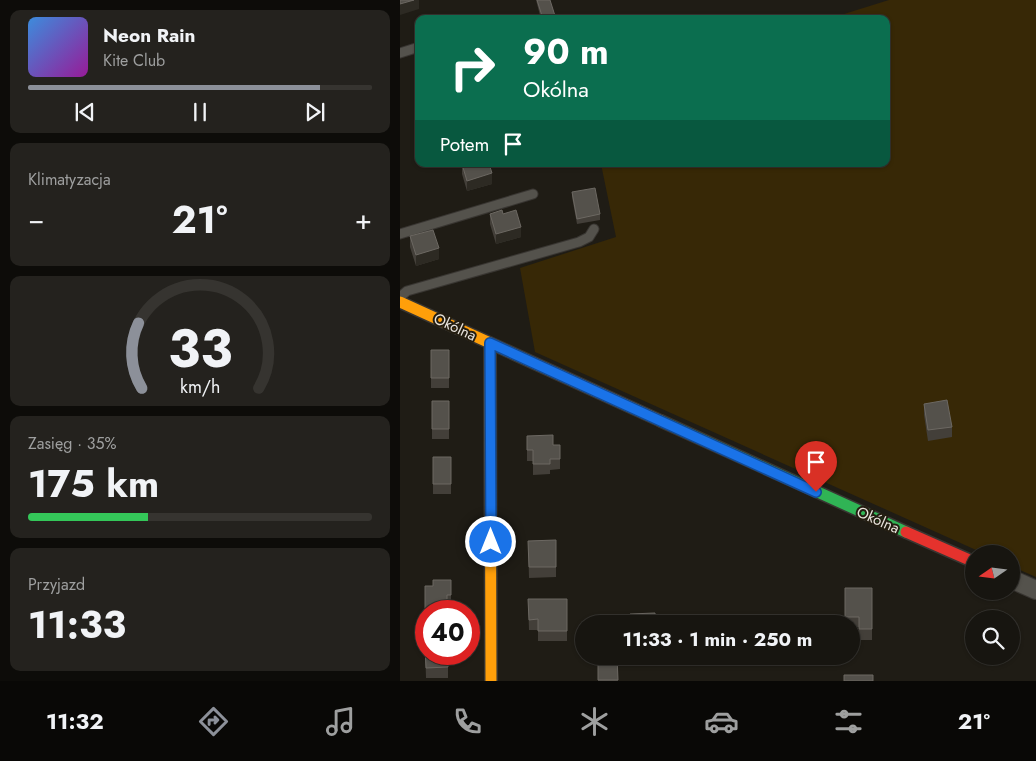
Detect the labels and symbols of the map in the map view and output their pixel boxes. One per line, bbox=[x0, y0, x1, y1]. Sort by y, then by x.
street label: Okólna bbox=[430, 308, 480, 346]
pin bbox=[795, 441, 837, 492]
street label: Okólna bbox=[853, 501, 903, 539]
position arrow bbox=[464, 515, 516, 567]
north arrow bbox=[965, 545, 1020, 600]
speed limit sign: 40 bbox=[415, 600, 480, 665]

